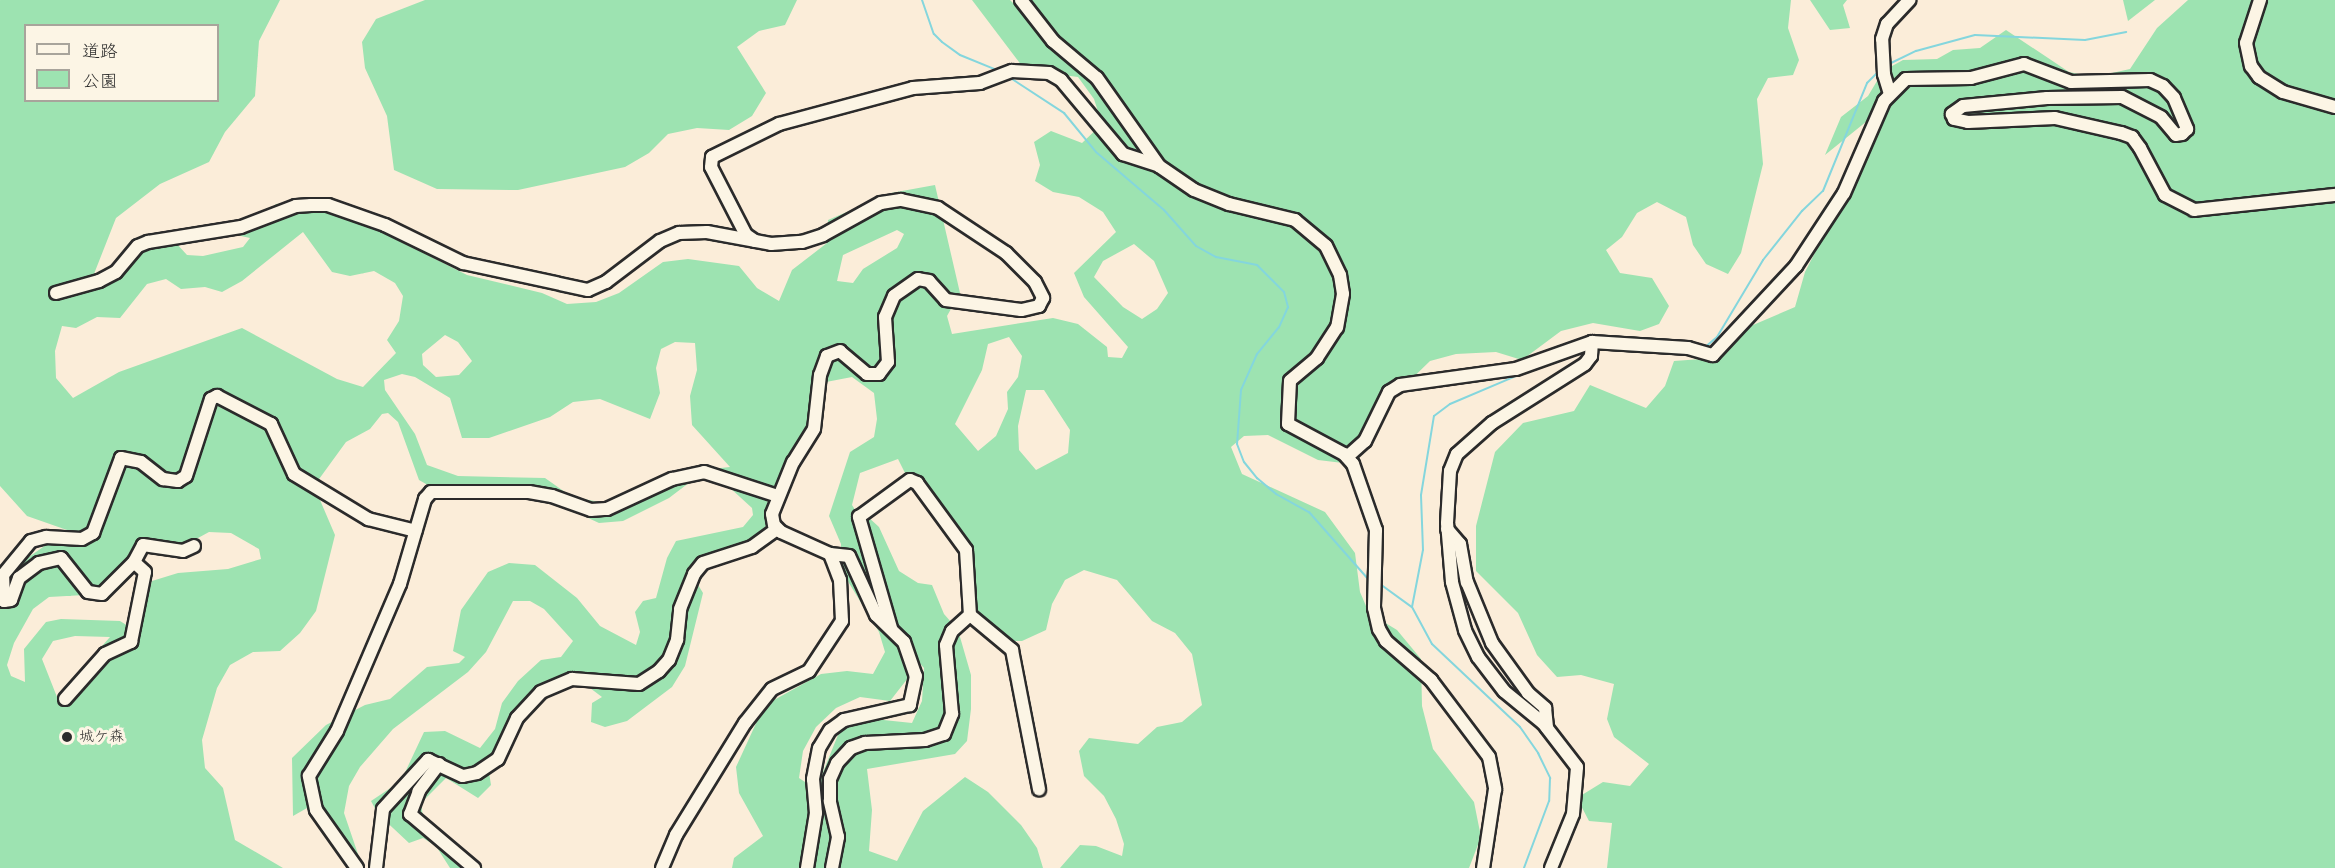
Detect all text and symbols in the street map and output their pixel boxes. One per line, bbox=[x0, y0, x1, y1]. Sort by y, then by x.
legend bbox=[24, 24, 219, 102]
text: 道路 bbox=[82, 40, 118, 63]
text: 公園 bbox=[82, 70, 118, 93]
place label: 城ケ森 bbox=[79, 728, 124, 746]
marker: 城ケ森 bbox=[60, 730, 74, 744]

